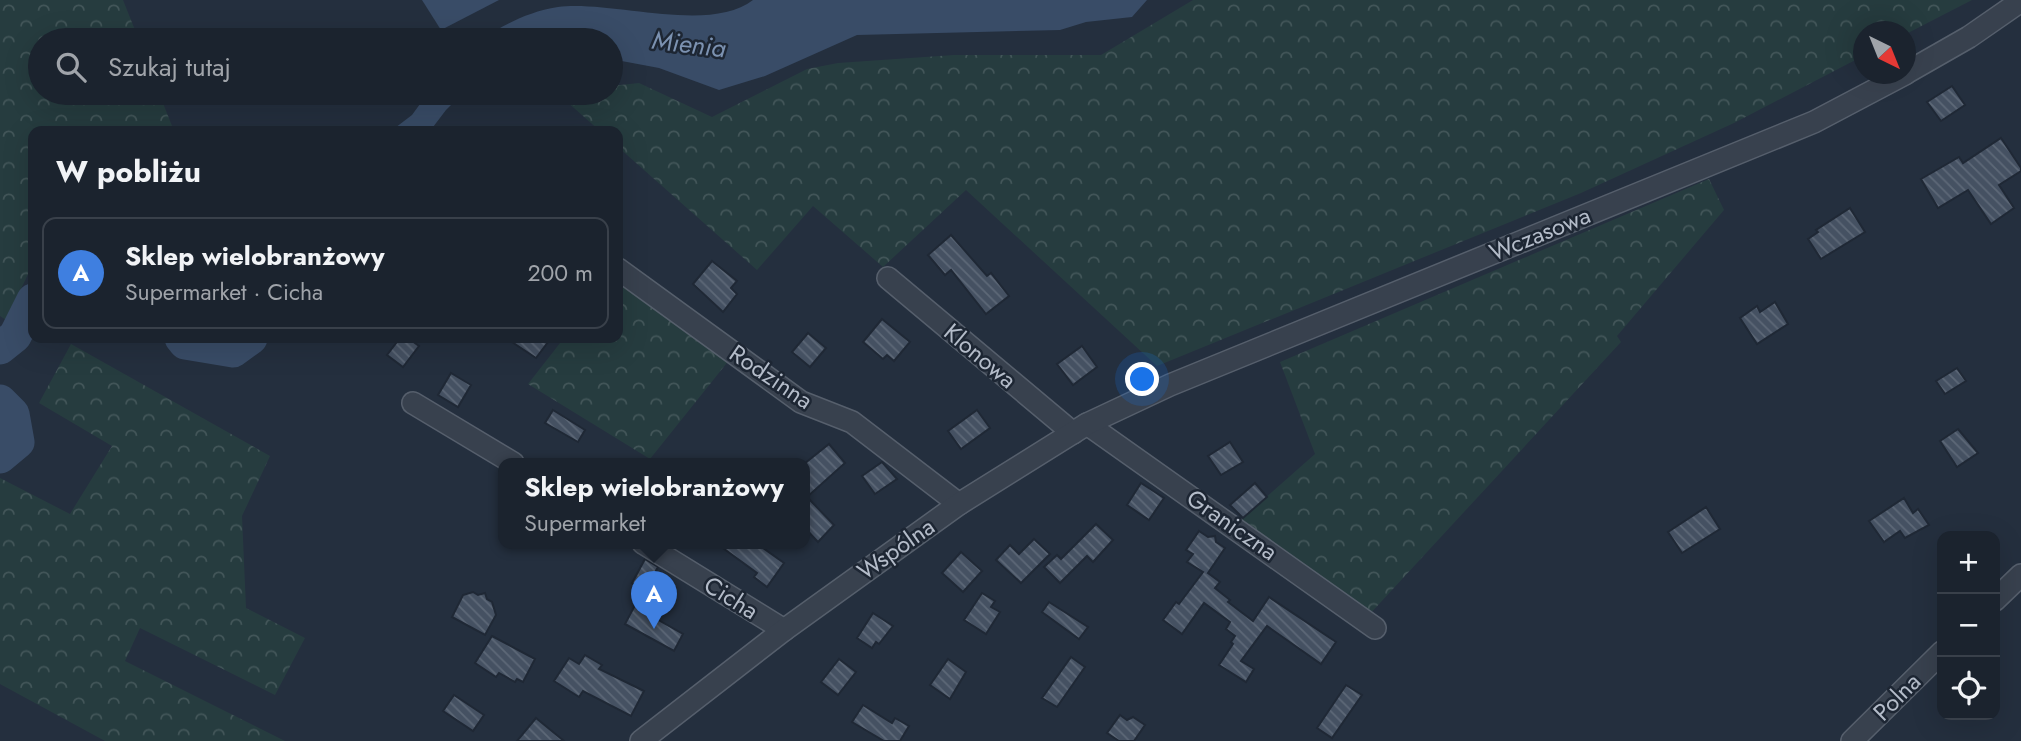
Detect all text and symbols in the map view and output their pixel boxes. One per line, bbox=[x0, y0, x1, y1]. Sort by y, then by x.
water label: Mienia bbox=[650, 21, 729, 67]
north arrow bbox=[1853, 21, 1916, 84]
search box bbox=[28, 28, 623, 105]
icon: search bbox=[52, 48, 90, 86]
text: Szukaj tutaj bbox=[108, 48, 231, 86]
text: W pobliżu bbox=[56, 150, 201, 193]
street label: Wczasowa bbox=[1484, 197, 1596, 270]
text: Sklep wielobranżowy bbox=[125, 237, 385, 275]
text: A bbox=[73, 256, 89, 290]
text: 200 m bbox=[527, 256, 593, 290]
text: Supermarket · Cicha bbox=[125, 275, 323, 309]
street label: Klonowa bbox=[936, 315, 1024, 396]
street label: Rodzinna bbox=[722, 336, 820, 417]
your location bbox=[1125, 362, 1159, 396]
popup bbox=[498, 458, 810, 549]
text: Sklep wielobranżowy bbox=[524, 468, 784, 506]
street label: Graniczna bbox=[1180, 480, 1285, 569]
text: Supermarket bbox=[524, 506, 646, 540]
street label: Wspólna bbox=[850, 509, 942, 588]
map controls bbox=[1937, 531, 2000, 720]
button: + bbox=[1937, 531, 2000, 594]
street label: Cicha bbox=[697, 567, 765, 628]
pin: A bbox=[631, 571, 677, 629]
button: − bbox=[1937, 594, 2000, 657]
button: locate bbox=[1937, 657, 2000, 720]
street label: Polna bbox=[1865, 665, 1929, 729]

